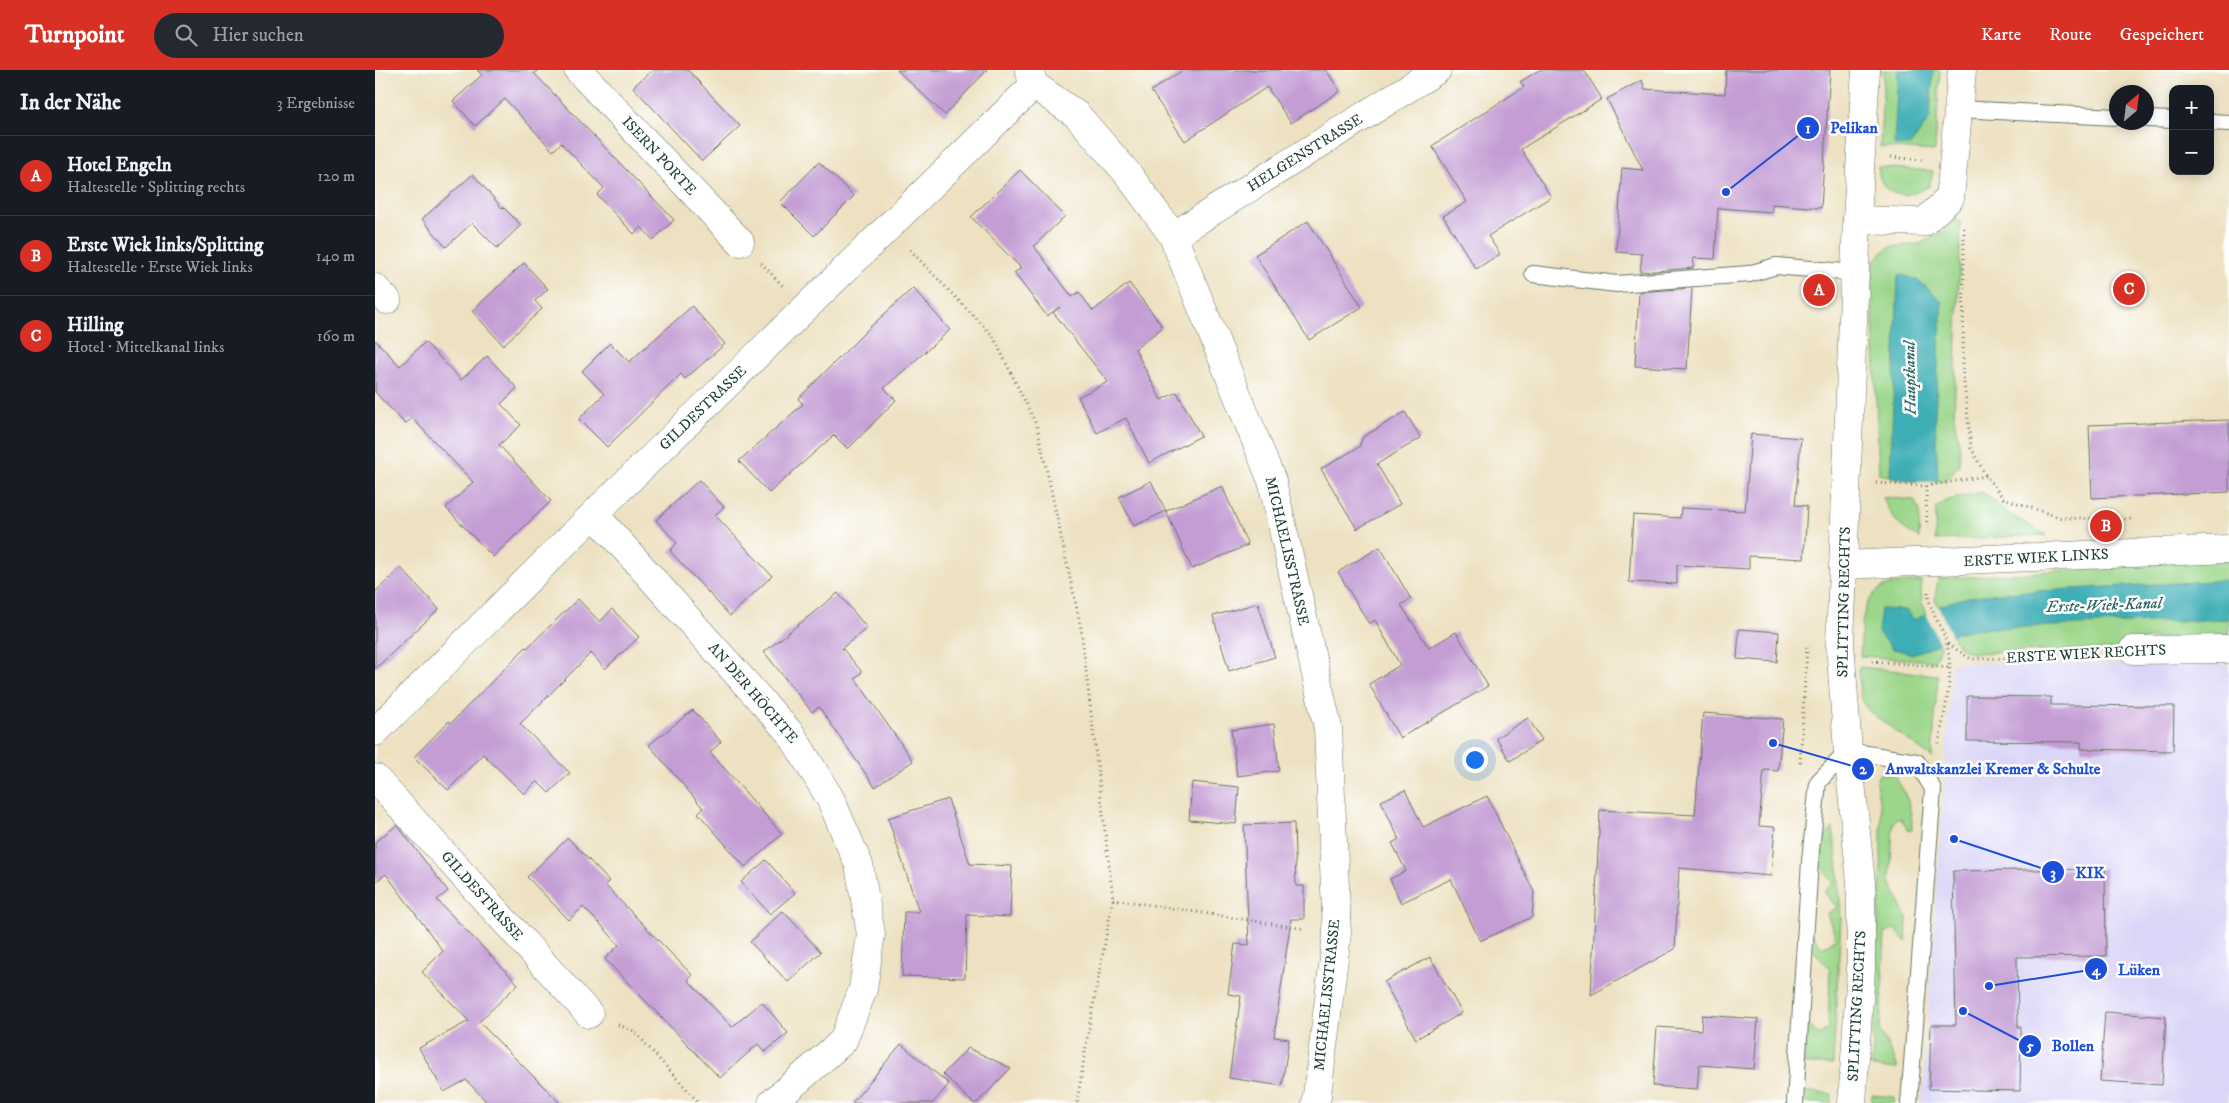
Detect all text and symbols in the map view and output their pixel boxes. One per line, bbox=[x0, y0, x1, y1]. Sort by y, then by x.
search box bbox=[154, 13, 504, 58]
text: Turnpoint bbox=[25, 20, 124, 50]
icon: search bbox=[172, 21, 200, 49]
text: Hier suchen bbox=[212, 24, 304, 47]
text: Karte bbox=[1981, 24, 2021, 46]
text: Route bbox=[2049, 24, 2092, 46]
text: Gespeichert bbox=[2120, 24, 2204, 46]
north arrow bbox=[2109, 85, 2154, 130]
map controls bbox=[2169, 85, 2214, 175]
button: + bbox=[2169, 85, 2214, 130]
text: In der Nähe bbox=[20, 90, 121, 116]
text: 3 Ergebnisse bbox=[277, 93, 355, 113]
street label: HELGENSTRASSE bbox=[1244, 110, 1367, 196]
street label: ISERN PORTE bbox=[617, 112, 701, 200]
callout: Pelikan bbox=[1795, 112, 1888, 143]
text: Pelikan bbox=[1830, 118, 1878, 138]
text: 1 bbox=[1805, 119, 1811, 138]
button: − bbox=[2169, 130, 2214, 175]
text: Hotel Engeln bbox=[67, 154, 172, 177]
text: A bbox=[31, 166, 41, 186]
text: 120 m bbox=[317, 166, 355, 186]
text: Haltestelle · Splitting rechts bbox=[67, 177, 245, 197]
text: Erste Wiek links/Splitting bbox=[67, 234, 263, 257]
text: B bbox=[31, 246, 41, 266]
text: 140 m bbox=[316, 246, 355, 266]
text: Haltestelle · Erste Wiek links bbox=[67, 257, 253, 277]
pin: C bbox=[2113, 270, 2145, 308]
pin: A bbox=[1803, 271, 1835, 309]
text: Hilling bbox=[67, 314, 123, 337]
text: C bbox=[31, 326, 41, 346]
text: 160 m bbox=[317, 326, 355, 346]
text: Hotel · Mittelkanal links bbox=[67, 337, 224, 357]
water label: Hauptkanal bbox=[1899, 339, 1921, 416]
street label: GILDESTRASSE bbox=[655, 361, 751, 455]
street label: MICHAELISSTRASSE bbox=[1261, 475, 1313, 628]
pin: B bbox=[2090, 507, 2122, 545]
street label: SPLITTING RECHTS bbox=[1833, 526, 1855, 678]
street label: ERSTE WIEK LINKS bbox=[1963, 545, 2109, 571]
water label: Erste-Wiek-Kanal bbox=[2045, 593, 2164, 617]
street label: AN DER HÖCHTE bbox=[704, 639, 802, 748]
street label: ERSTE WIEK RECHTS bbox=[2005, 640, 2167, 668]
your location bbox=[1462, 747, 1488, 773]
callout: Anwaltskanzlei Kremer & Schulte bbox=[1851, 753, 2111, 784]
text: Anwaltskanzlei Kremer & Schulte bbox=[1885, 759, 2101, 779]
text: 2 bbox=[1859, 760, 1867, 779]
street label: GILDESTRASSE bbox=[437, 847, 528, 945]
callout: KIK bbox=[2041, 857, 2115, 888]
text: KIK bbox=[2075, 863, 2105, 883]
text: 3 bbox=[2050, 864, 2056, 883]
street label: MICHAELISSTRASSE bbox=[1310, 918, 1344, 1072]
street label: SPLITTING RECHTS bbox=[1844, 930, 1870, 1082]
callout: Lüken bbox=[2083, 954, 2170, 985]
text: Lüken bbox=[2118, 960, 2161, 980]
text: 4 bbox=[2091, 961, 2102, 980]
callout: Bollen bbox=[2017, 1030, 2105, 1061]
text: Bollen bbox=[2052, 1036, 2095, 1056]
text: 5 bbox=[2025, 1037, 2034, 1056]

